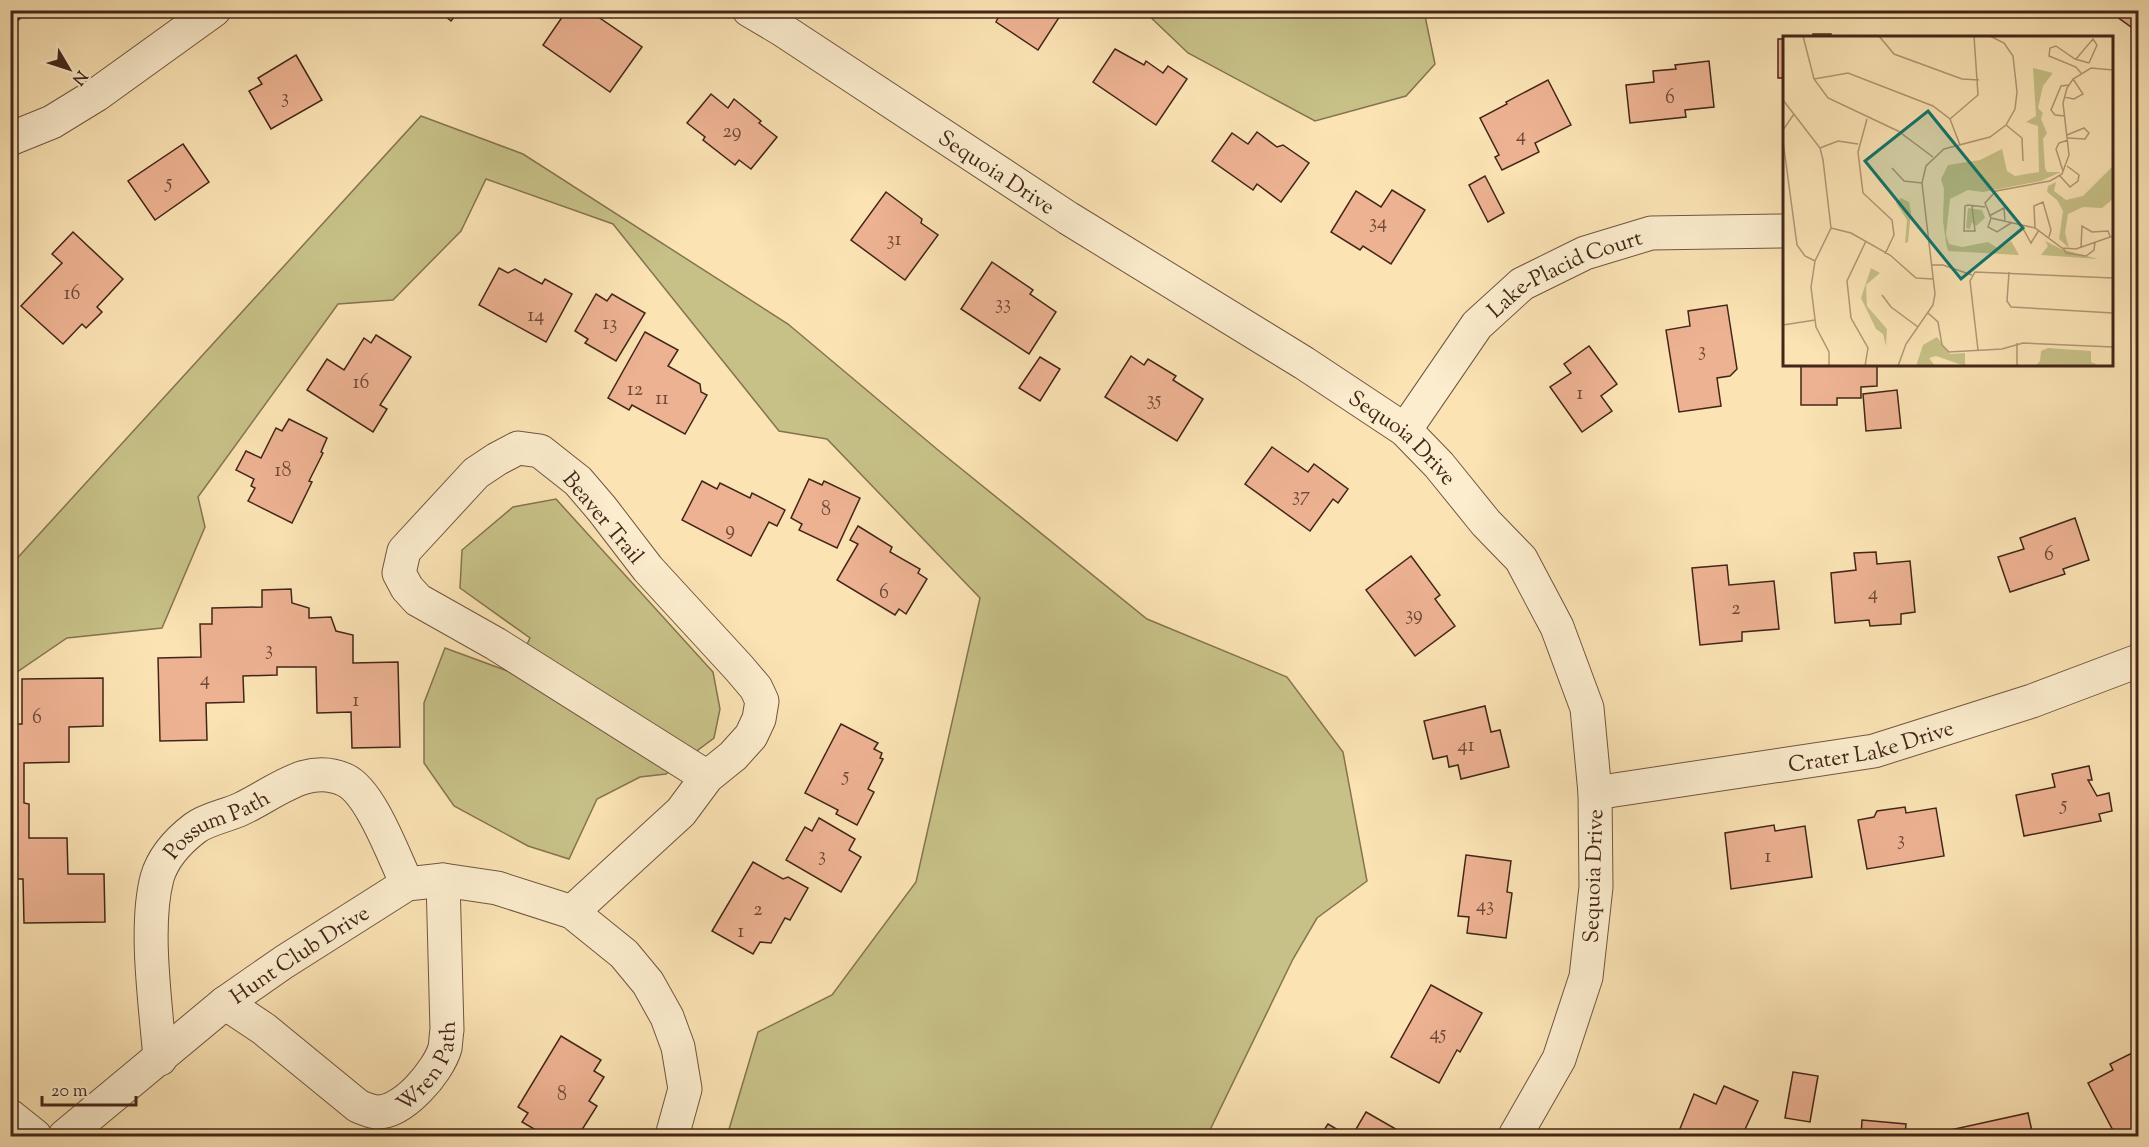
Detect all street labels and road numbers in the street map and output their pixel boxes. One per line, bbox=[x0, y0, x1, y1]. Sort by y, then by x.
street label: Sequoia Drive bbox=[931, 124, 1060, 224]
street label: Lake-Placid Court bbox=[1481, 223, 1647, 327]
street label: Sequoia Drive bbox=[1341, 384, 1463, 494]
street label: Beaver Trail bbox=[553, 466, 650, 572]
street label: Crater Lake Drive bbox=[1786, 714, 1958, 783]
street label: Possum Path bbox=[157, 783, 277, 867]
street label: Sequoia Drive bbox=[1577, 809, 1613, 944]
street label: Hunt Club Drive bbox=[225, 899, 377, 1014]
street label: Wren Path bbox=[391, 1021, 466, 1121]

